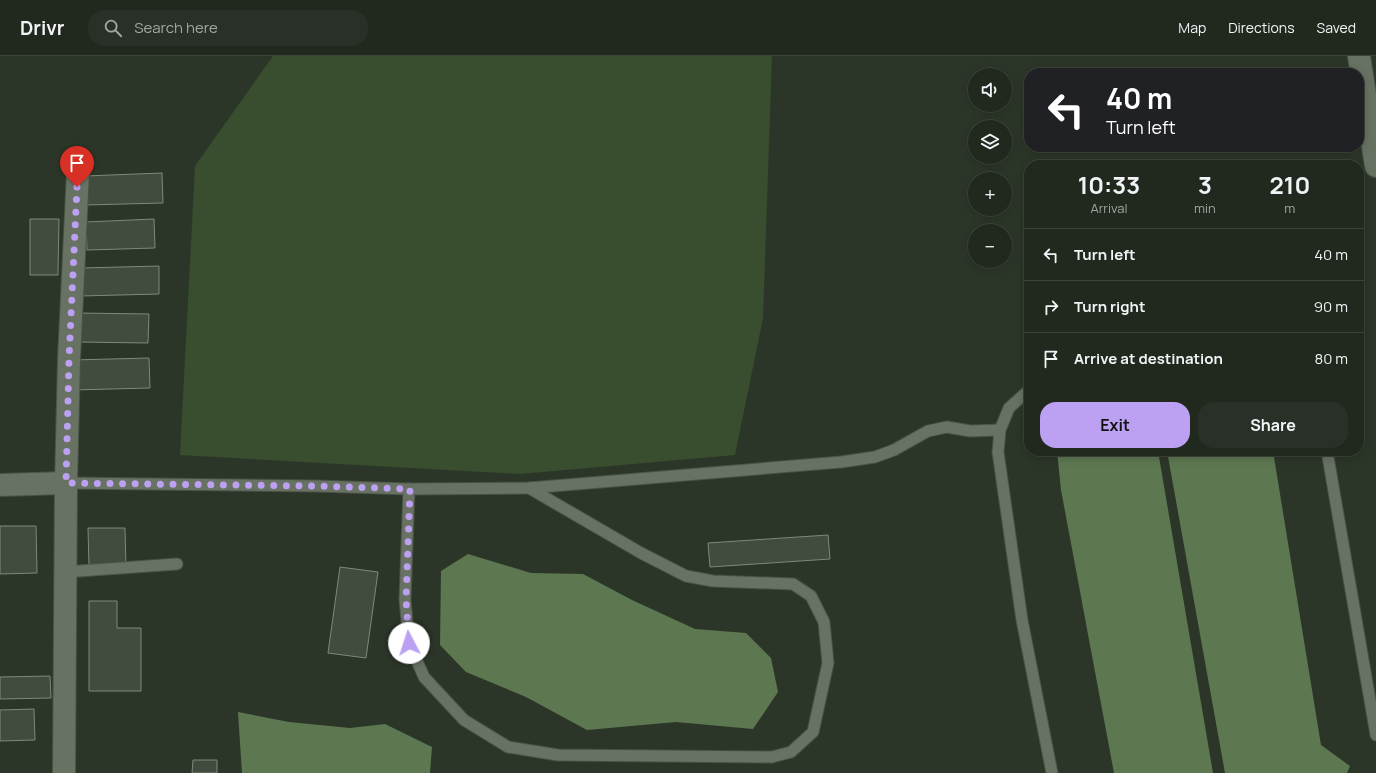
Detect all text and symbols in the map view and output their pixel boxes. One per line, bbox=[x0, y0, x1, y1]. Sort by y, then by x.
search box bbox=[88, 10, 368, 46]
text: Drivr bbox=[20, 15, 64, 41]
icon: search bbox=[102, 17, 124, 39]
text: Search here bbox=[134, 17, 218, 38]
text: Map bbox=[1178, 18, 1206, 37]
text: Directions bbox=[1228, 18, 1295, 37]
text: Saved bbox=[1317, 18, 1356, 37]
map controls bbox=[968, 68, 1012, 268]
button: sound bbox=[968, 68, 1012, 112]
text: 40 m bbox=[1106, 79, 1172, 117]
icon: left bbox=[1040, 84, 1092, 136]
text: Turn left bbox=[1106, 115, 1176, 139]
button: layers bbox=[968, 120, 1012, 164]
pin bbox=[60, 146, 94, 187]
icon: arrive bbox=[66, 152, 88, 174]
text: 10:33 bbox=[1078, 168, 1140, 201]
text: 3 bbox=[1198, 168, 1212, 201]
text: 210 bbox=[1270, 168, 1310, 201]
button: + bbox=[968, 172, 1012, 216]
text: Arrival bbox=[1090, 199, 1128, 217]
text: min bbox=[1194, 199, 1216, 217]
text: m bbox=[1284, 199, 1295, 217]
button: − bbox=[968, 224, 1012, 268]
icon: left bbox=[1040, 244, 1062, 266]
text: Turn left bbox=[1074, 244, 1136, 265]
text: 40 m bbox=[1314, 244, 1348, 265]
icon: right bbox=[1040, 296, 1062, 318]
text: Turn right bbox=[1074, 296, 1145, 317]
text: 90 m bbox=[1314, 296, 1348, 317]
icon: arrive bbox=[1040, 348, 1062, 370]
text: Arrive at destination bbox=[1074, 348, 1223, 369]
text: 80 m bbox=[1314, 348, 1348, 369]
button: Exit bbox=[1040, 402, 1190, 448]
button: Share bbox=[1198, 402, 1348, 448]
position arrow bbox=[388, 622, 430, 664]

